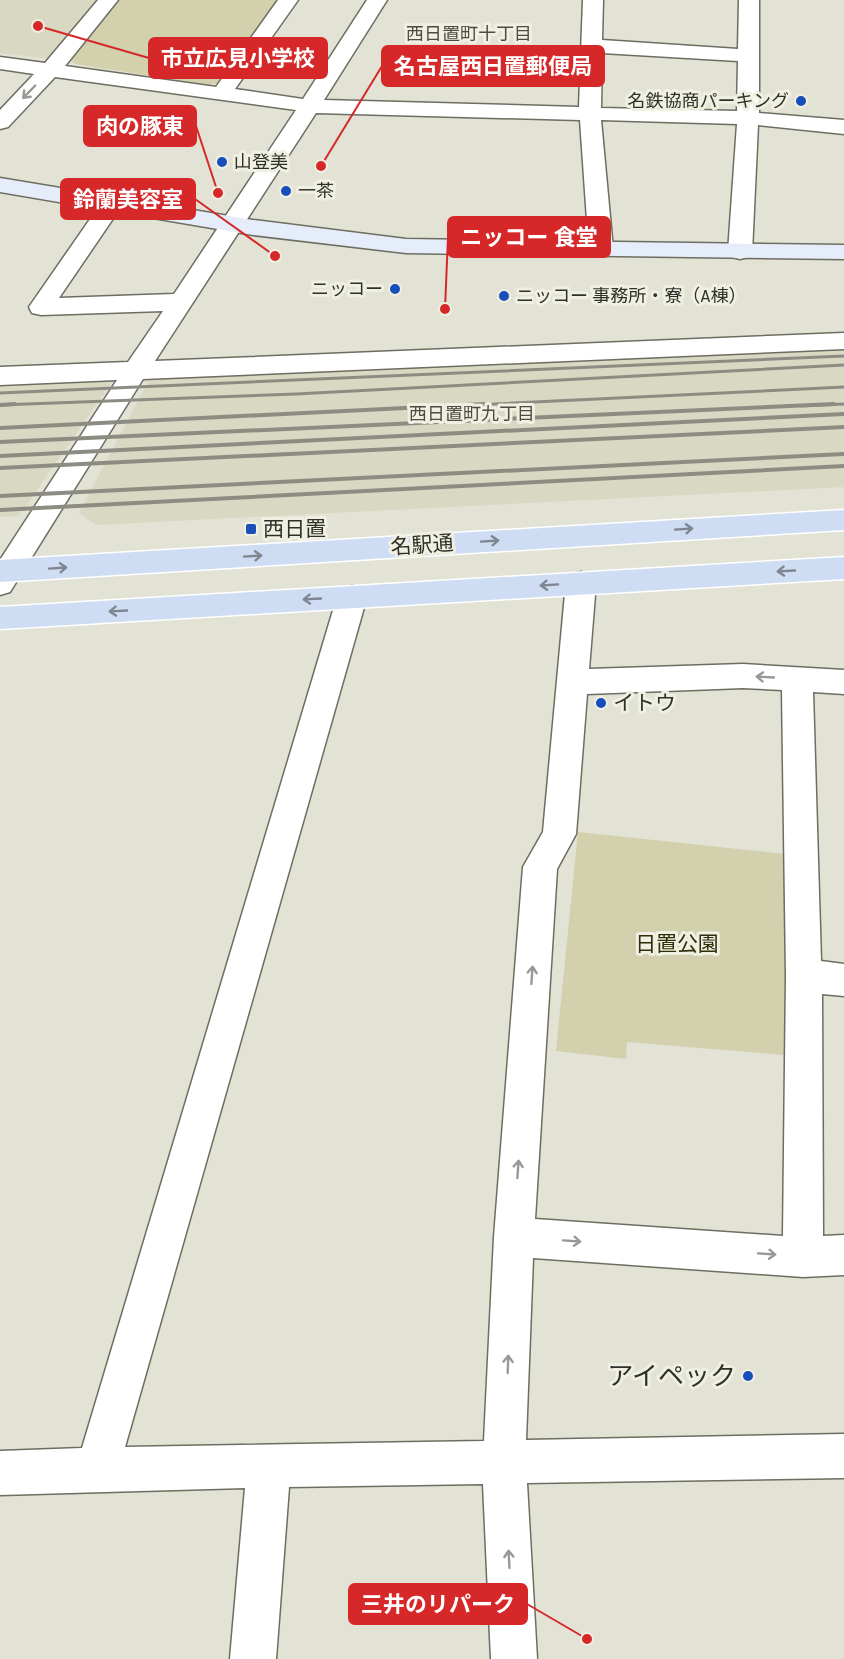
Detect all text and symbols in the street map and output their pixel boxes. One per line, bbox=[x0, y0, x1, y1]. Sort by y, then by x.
district label: 西日置町十丁目 bbox=[406, 23, 532, 45]
callout: 市立広見小学校 bbox=[149, 38, 327, 78]
text: 市立広見小学校 bbox=[161, 46, 315, 72]
callout: 名古屋西日置郵便局 bbox=[382, 46, 604, 86]
text: 名古屋西日置郵便局 bbox=[394, 54, 592, 80]
one-way arrow bbox=[22, 84, 36, 99]
place label: 名鉄協商パーキング bbox=[628, 90, 789, 112]
marker: 名鉄協商パーキング bbox=[794, 94, 808, 108]
callout: 肉の豚東 bbox=[84, 106, 196, 146]
text: 肉の豚東 bbox=[96, 114, 184, 140]
place label: 山登美 bbox=[234, 151, 288, 173]
marker: 山登美 bbox=[215, 155, 229, 169]
callout: 鈴蘭美容室 bbox=[61, 179, 195, 219]
place label: 一茶 bbox=[298, 180, 334, 202]
marker: 一茶 bbox=[279, 184, 293, 198]
text: 鈴蘭美容室 bbox=[73, 187, 183, 213]
callout: ニッコー 食堂 bbox=[448, 217, 610, 257]
text: ニッコー 食堂 bbox=[460, 225, 598, 251]
place label: ニッコー bbox=[311, 278, 383, 300]
marker: ニッコー bbox=[388, 282, 402, 296]
place label: ニッコー 事務所・寮（A棟） bbox=[516, 285, 747, 307]
marker: ニッコー 事務所・寮（A棟） bbox=[497, 289, 511, 303]
district label: 西日置町九丁目 bbox=[409, 403, 535, 425]
place label: 西日置 bbox=[263, 517, 326, 541]
marker: 西日置 bbox=[244, 522, 258, 536]
one-way arrow bbox=[674, 524, 694, 535]
street label: 名駅通 bbox=[390, 531, 454, 559]
one-way arrow bbox=[479, 536, 499, 547]
one-way arrow bbox=[243, 550, 263, 561]
one-way arrow bbox=[48, 562, 68, 573]
one-way arrow bbox=[776, 566, 796, 577]
one-way arrow bbox=[539, 580, 559, 591]
one-way arrow bbox=[303, 594, 323, 605]
one-way arrow bbox=[108, 605, 128, 616]
one-way arrow bbox=[755, 672, 775, 683]
place label: イトウ bbox=[613, 691, 676, 715]
marker: イトウ bbox=[594, 696, 608, 710]
park label: 日置公園 bbox=[635, 932, 719, 956]
one-way arrow bbox=[527, 965, 538, 985]
one-way arrow bbox=[513, 1160, 524, 1180]
one-way arrow bbox=[561, 1236, 581, 1247]
one-way arrow bbox=[756, 1249, 776, 1260]
one-way arrow bbox=[503, 1354, 514, 1374]
place label: アイペック bbox=[607, 1361, 736, 1392]
marker: アイペック bbox=[741, 1369, 755, 1383]
one-way arrow bbox=[503, 1549, 514, 1569]
callout: 三井のリパーク bbox=[349, 1584, 527, 1624]
text: 三井のリパーク bbox=[361, 1592, 515, 1618]

